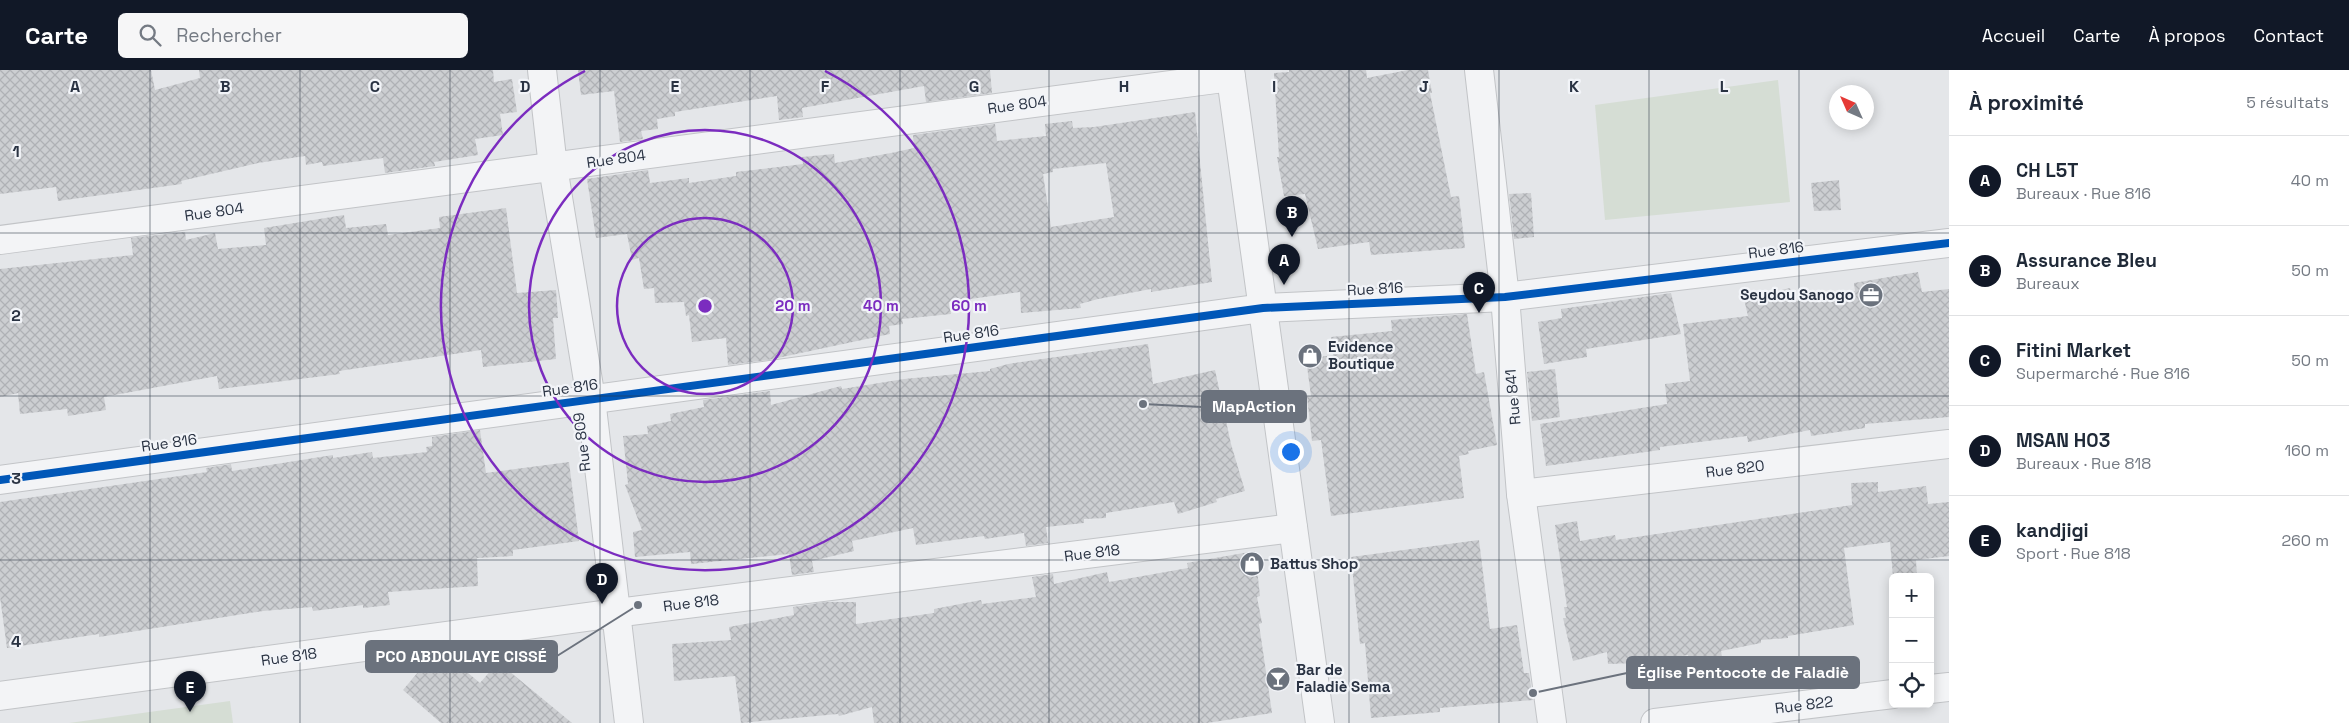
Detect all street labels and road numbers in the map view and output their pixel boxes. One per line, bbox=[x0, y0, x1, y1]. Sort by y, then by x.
street label: Rue 804 bbox=[986, 91, 1048, 118]
street label: Rue 804 bbox=[585, 145, 647, 172]
street label: Rue 804 bbox=[183, 198, 245, 225]
street label: Rue 816 bbox=[1747, 237, 1805, 262]
street label: Rue 816 bbox=[1346, 278, 1404, 299]
street label: Rue 816 bbox=[942, 320, 1000, 347]
street label: Rue 841 bbox=[1501, 368, 1524, 426]
street label: Rue 816 bbox=[541, 374, 599, 401]
street label: Rue 809 bbox=[568, 411, 595, 473]
street label: Rue 816 bbox=[140, 429, 198, 456]
street label: Rue 820 bbox=[1704, 455, 1766, 482]
street label: Rue 818 bbox=[1063, 540, 1121, 565]
street label: Rue 818 bbox=[662, 590, 720, 615]
street label: Rue 818 bbox=[260, 643, 318, 670]
street label: Rue 822 bbox=[1774, 691, 1834, 718]

